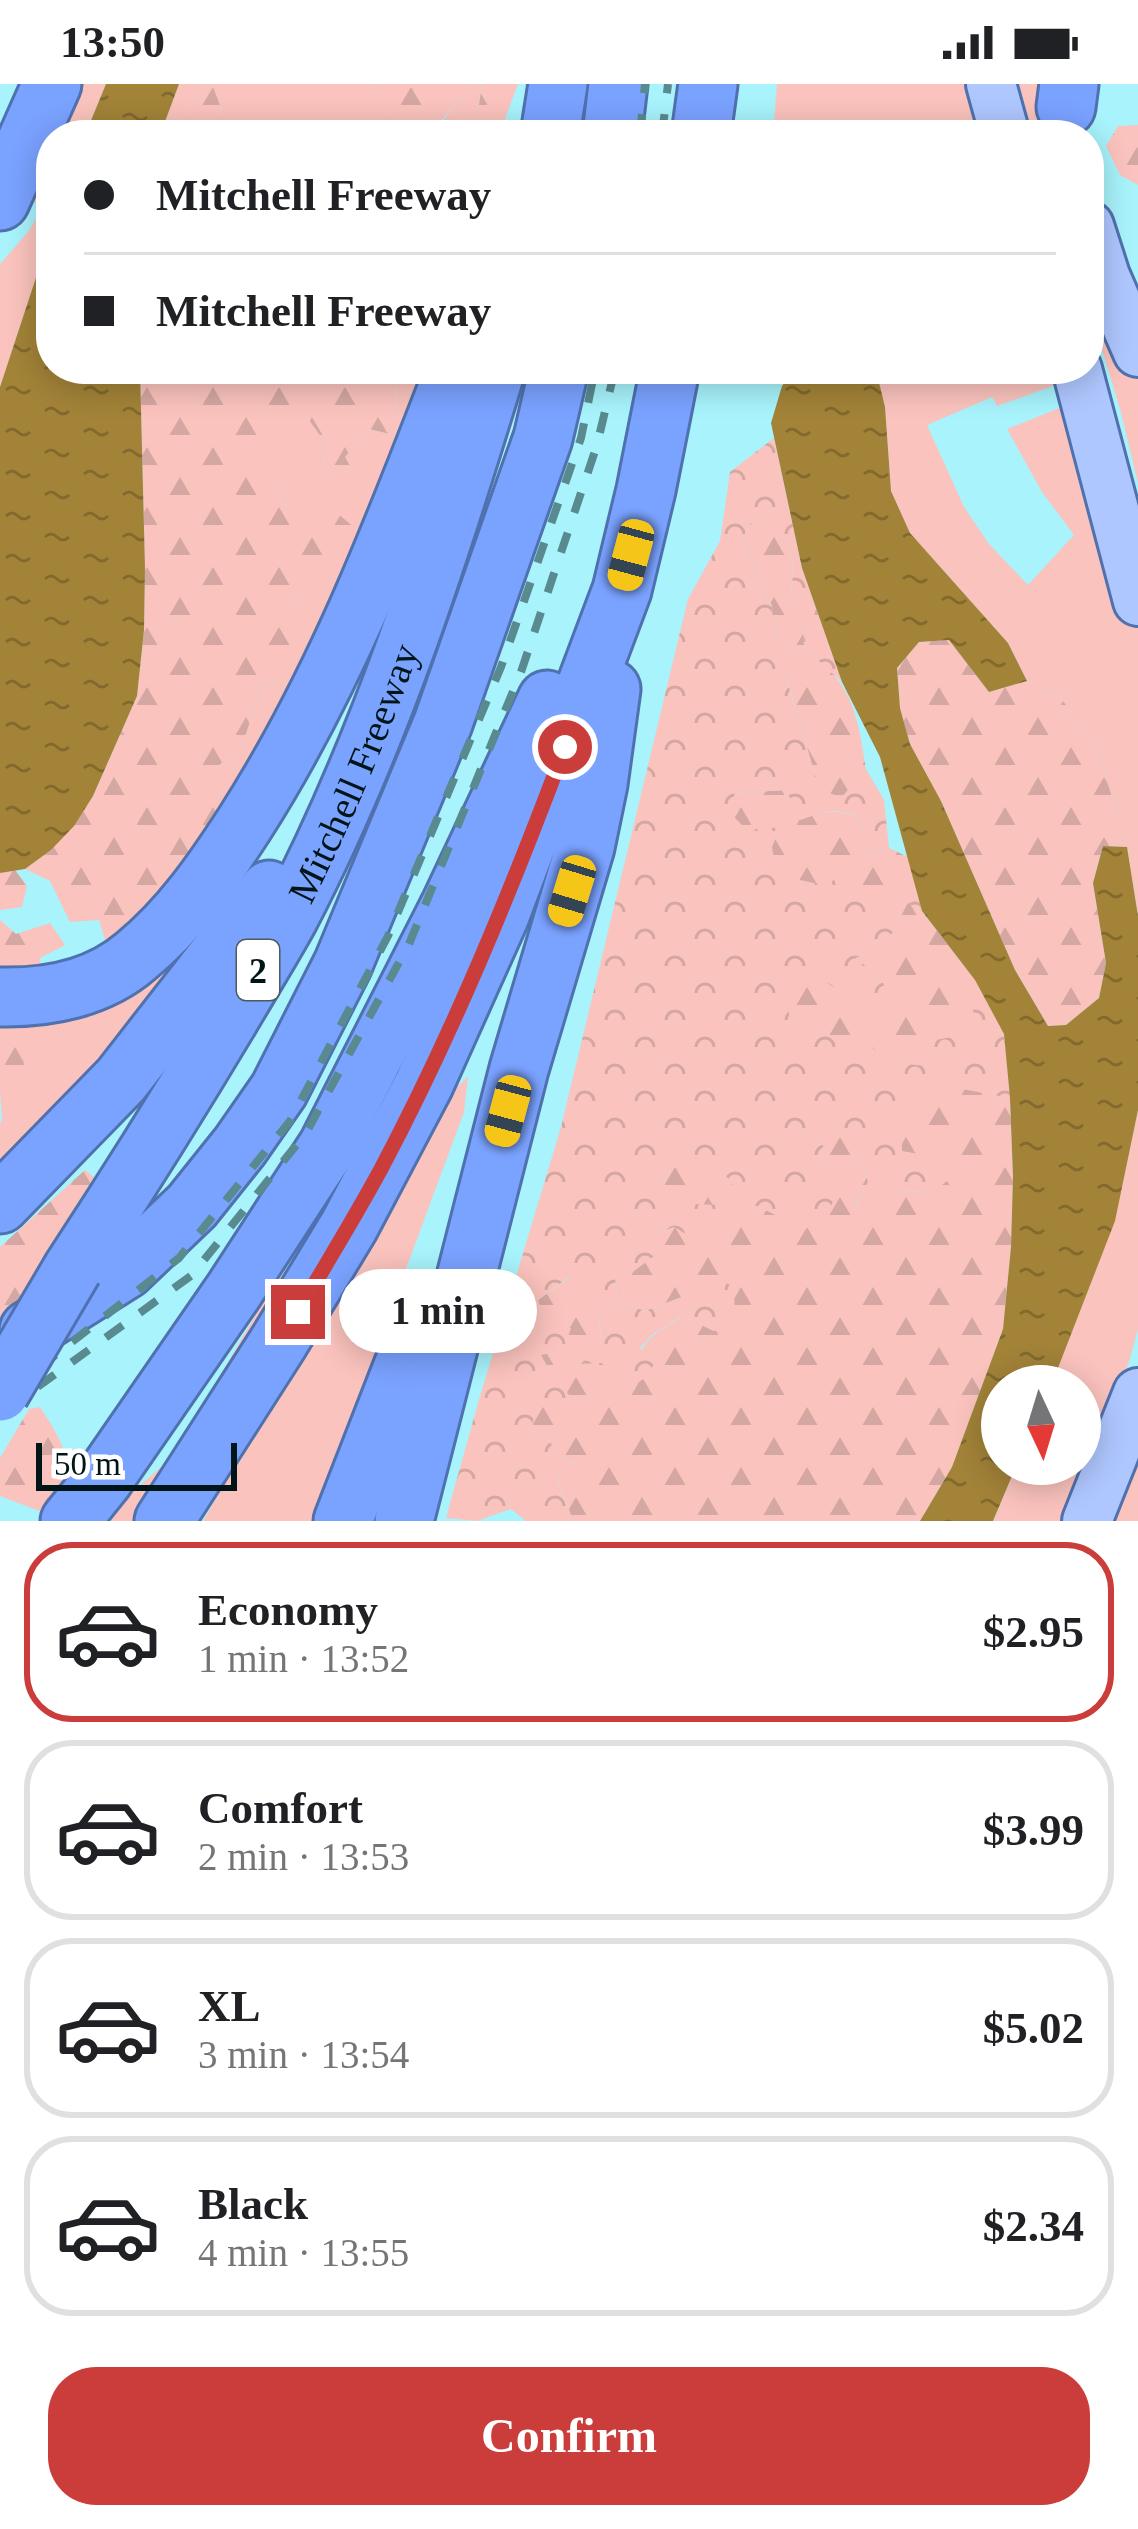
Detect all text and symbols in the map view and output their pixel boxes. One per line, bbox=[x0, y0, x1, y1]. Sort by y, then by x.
text: 13:50 bbox=[60, 17, 165, 67]
text: Mitchell Freeway bbox=[156, 170, 491, 220]
text: Mitchell Freeway bbox=[156, 286, 491, 336]
car bbox=[604, 516, 658, 594]
street label: Mitchell Freeway bbox=[279, 638, 428, 909]
route start bbox=[538, 720, 592, 774]
car bbox=[544, 851, 600, 931]
road number: 2 bbox=[237, 940, 279, 1000]
car bbox=[481, 1072, 535, 1150]
callout: 1 min bbox=[340, 1270, 538, 1354]
route end bbox=[271, 1285, 325, 1339]
text: 1 min bbox=[391, 1289, 485, 1332]
north arrow bbox=[981, 1365, 1101, 1485]
map controls bbox=[981, 1365, 1101, 1485]
scale bar bbox=[36, 1437, 237, 1490]
text: 50 m bbox=[54, 1446, 121, 1482]
icon: car bbox=[54, 1578, 162, 1686]
text: Economy bbox=[198, 1585, 378, 1635]
text: $2.95 bbox=[983, 1607, 1084, 1657]
text: 1 min · 13:52 bbox=[198, 1637, 409, 1680]
icon: car bbox=[54, 1776, 162, 1884]
text: Comfort bbox=[198, 1783, 363, 1833]
text: $3.99 bbox=[983, 1805, 1084, 1855]
text: 2 min · 13:53 bbox=[198, 1835, 409, 1878]
icon: car bbox=[54, 1974, 162, 2082]
text: XL bbox=[198, 1981, 261, 2031]
text: $5.02 bbox=[983, 2003, 1084, 2053]
text: 3 min · 13:54 bbox=[198, 2033, 409, 2076]
icon: car bbox=[54, 2172, 162, 2280]
text: Black bbox=[198, 2179, 308, 2229]
text: $2.34 bbox=[983, 2201, 1084, 2251]
text: 4 min · 13:55 bbox=[198, 2231, 409, 2274]
button: Confirm bbox=[48, 2367, 1090, 2505]

